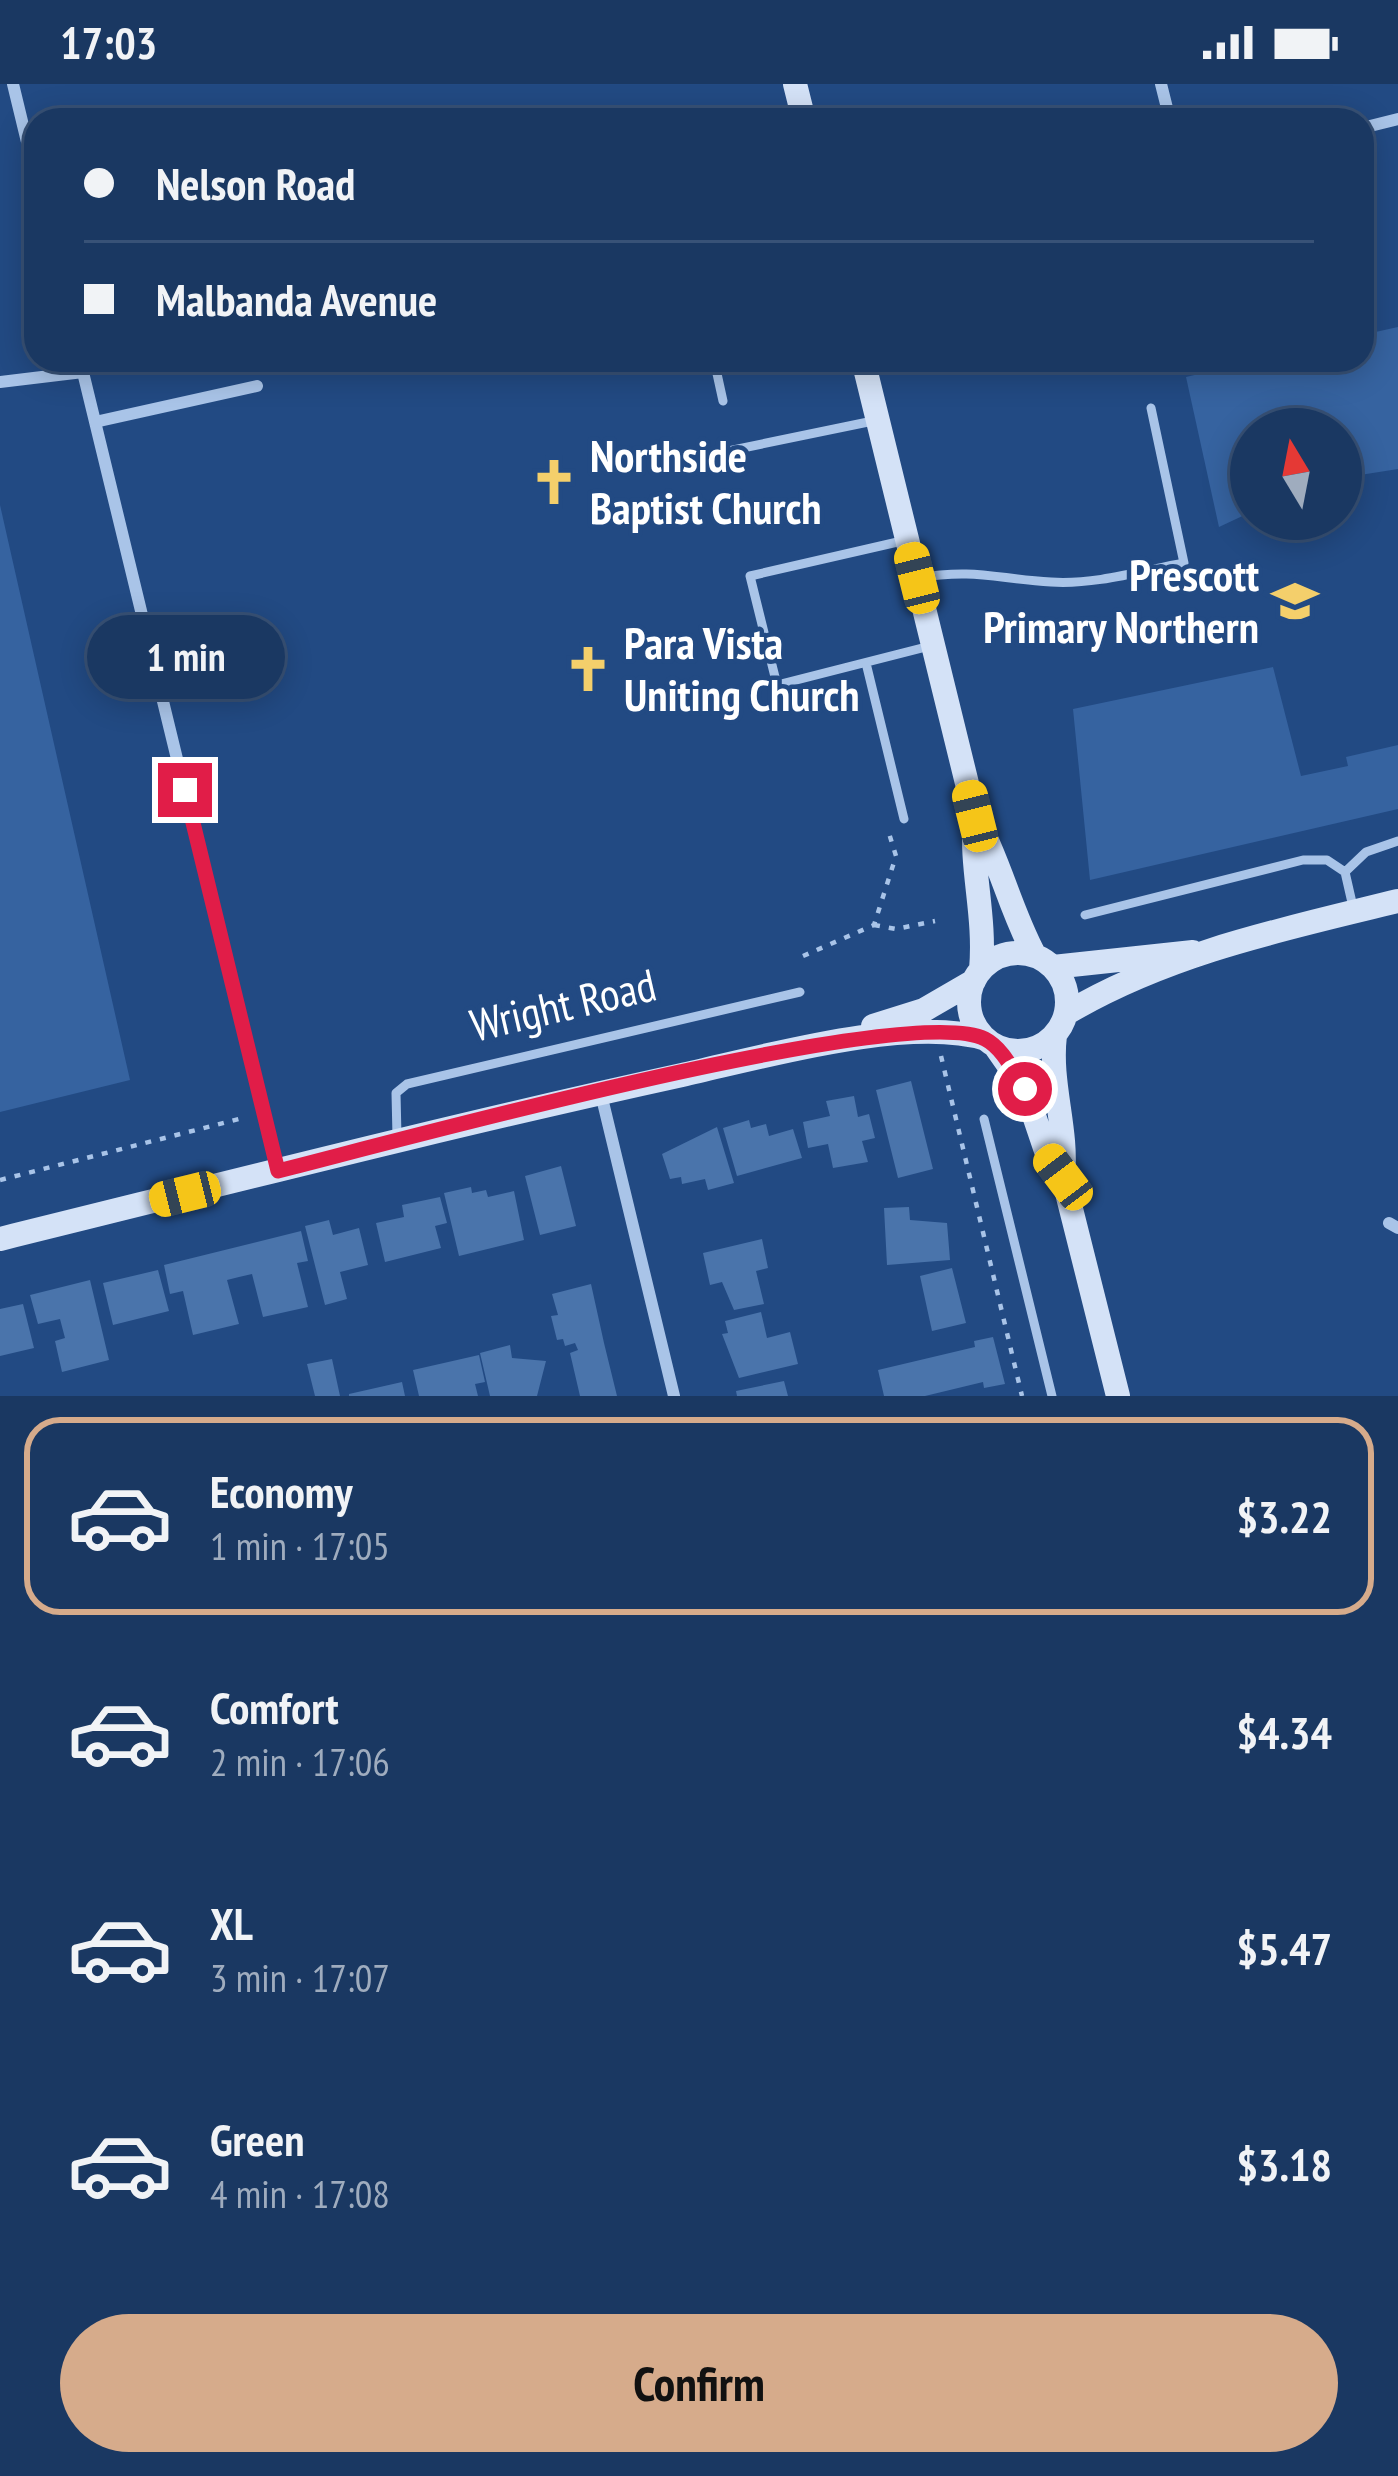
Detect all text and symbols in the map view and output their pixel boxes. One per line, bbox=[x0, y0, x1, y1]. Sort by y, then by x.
text: 17:03 bbox=[60, 13, 157, 71]
text: Nelson Road bbox=[156, 154, 355, 212]
text: Malbanda Avenue bbox=[156, 270, 437, 328]
north arrow bbox=[1230, 408, 1362, 540]
map controls bbox=[1230, 408, 1362, 540]
place label: Northside Baptist Church bbox=[590, 426, 821, 536]
church icon: Northside Baptist Church bbox=[529, 457, 579, 507]
car bbox=[891, 539, 943, 617]
place label: Prescott Primary Northern bbox=[983, 545, 1259, 655]
school or university icon: Prescott Primary Northern bbox=[1270, 576, 1320, 626]
place label: Para Vista Uniting Church bbox=[624, 613, 860, 723]
callout: 1 min bbox=[86, 616, 284, 700]
text: 1 min bbox=[147, 631, 225, 682]
church icon: Para Vista Uniting Church bbox=[563, 644, 613, 694]
route end bbox=[158, 763, 212, 817]
car bbox=[949, 777, 1001, 855]
street label: Wright Road bbox=[464, 955, 661, 1054]
route start bbox=[998, 1062, 1052, 1116]
car bbox=[1027, 1137, 1099, 1217]
car bbox=[146, 1168, 224, 1220]
icon: car bbox=[66, 1462, 174, 1570]
text: Economy bbox=[210, 1462, 353, 1520]
text: $3.22 bbox=[1236, 1487, 1332, 1545]
text: 1 min · 17:05 bbox=[210, 1520, 390, 1571]
icon: car bbox=[66, 1678, 174, 1786]
text: Comfort bbox=[210, 1678, 339, 1736]
text: $4.34 bbox=[1236, 1703, 1332, 1761]
text: 2 min · 17:06 bbox=[210, 1736, 390, 1787]
icon: car bbox=[66, 1894, 174, 2002]
text: XL bbox=[210, 1894, 253, 1952]
text: $5.47 bbox=[1236, 1919, 1332, 1977]
text: 3 min · 17:07 bbox=[210, 1952, 390, 2003]
icon: car bbox=[66, 2110, 174, 2218]
text: Green bbox=[210, 2110, 305, 2168]
text: $3.18 bbox=[1236, 2135, 1332, 2193]
text: 4 min · 17:08 bbox=[210, 2168, 390, 2219]
button: Confirm bbox=[60, 2314, 1338, 2452]

